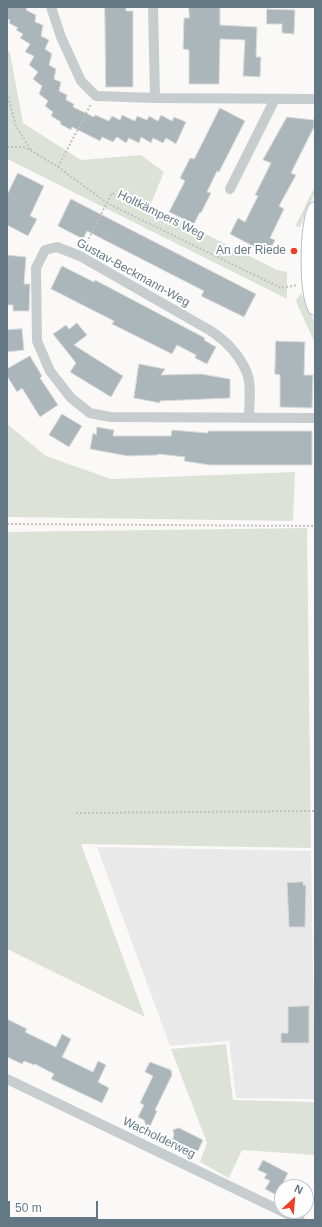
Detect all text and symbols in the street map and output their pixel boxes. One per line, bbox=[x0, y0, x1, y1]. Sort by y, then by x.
street label: Holtkämpers Weg bbox=[115, 188, 207, 242]
street label: Gustav-Beckmann-Weg bbox=[74, 236, 192, 310]
place label: An der Riede bbox=[216, 244, 286, 258]
marker: An der Riede bbox=[289, 246, 299, 256]
street label: Wacholderweg bbox=[120, 1114, 198, 1162]
north arrow bbox=[274, 1179, 314, 1219]
text: N bbox=[293, 1182, 305, 1196]
scale bar bbox=[10, 1193, 100, 1219]
text: 50 m bbox=[15, 1201, 42, 1215]

